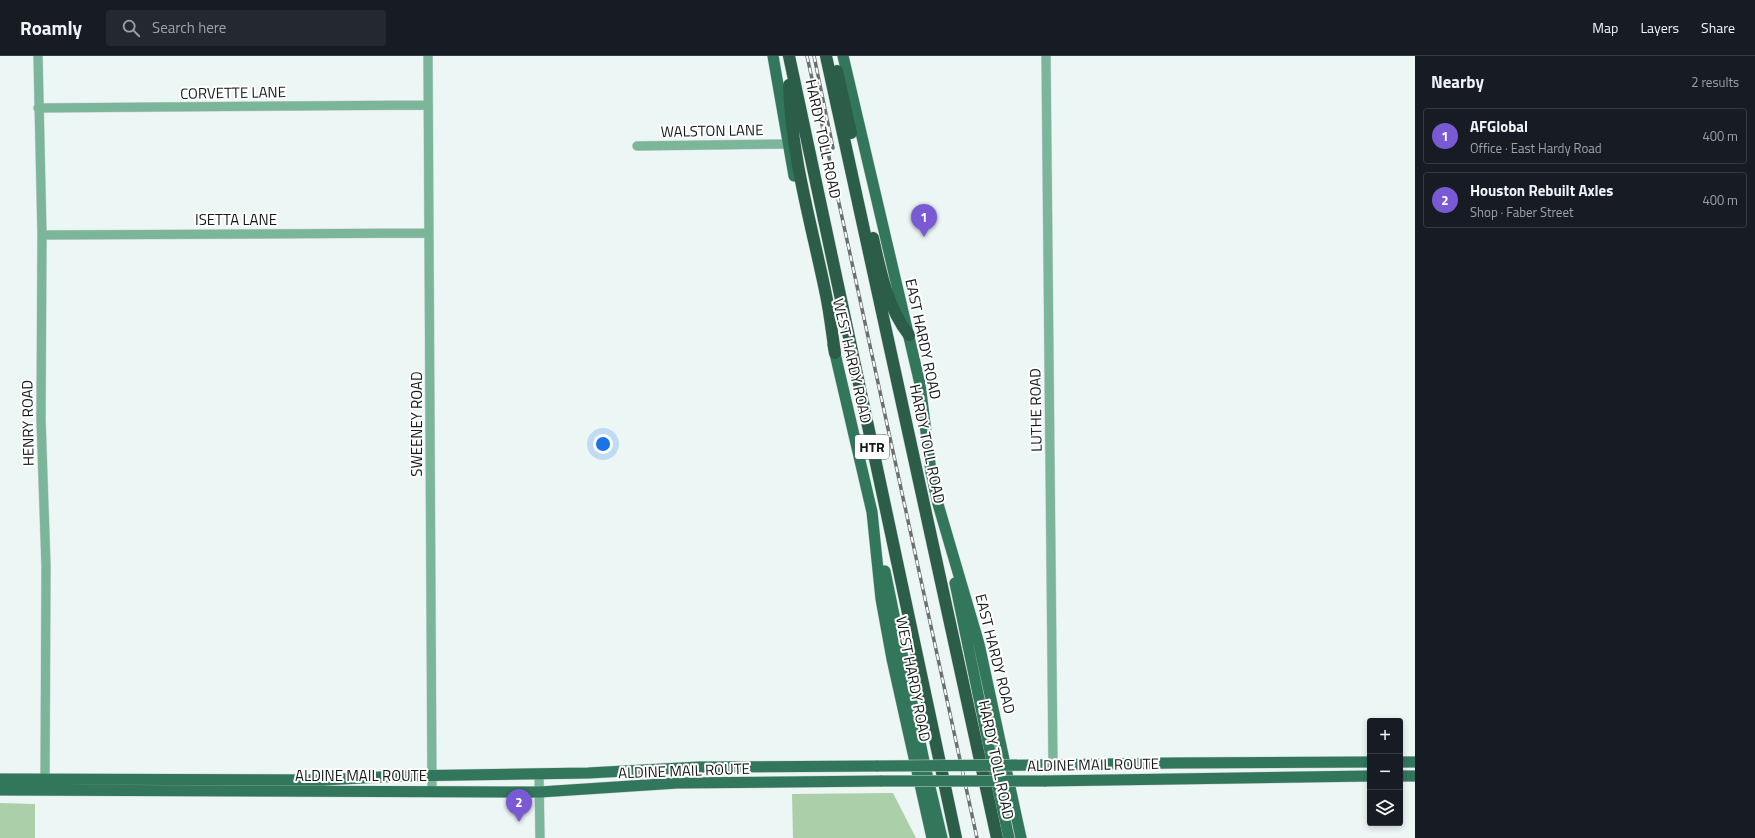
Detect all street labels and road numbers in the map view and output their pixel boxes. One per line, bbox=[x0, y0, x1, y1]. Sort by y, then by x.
street label: HARDY TOLL ROAD bbox=[800, 77, 847, 201]
street label: CORVETTE LANE bbox=[180, 80, 286, 105]
street label: WALSTON LANE bbox=[660, 118, 764, 143]
street label: ISETTA LANE bbox=[195, 208, 277, 231]
street label: EAST HARDY ROAD bbox=[899, 276, 948, 401]
street label: WEST HARDY ROAD bbox=[827, 296, 878, 426]
street label: LUTHE ROAD bbox=[1023, 368, 1048, 452]
street label: SWEENEY ROAD bbox=[405, 371, 428, 477]
street label: HENRY ROAD bbox=[15, 380, 40, 466]
street label: HARDY TOLL ROAD bbox=[904, 382, 951, 506]
road number: HTR bbox=[855, 435, 889, 459]
street label: EAST HARDY ROAD bbox=[969, 591, 1022, 716]
street label: WEST HARDY ROAD bbox=[890, 614, 937, 744]
street label: HARDY TOLL ROAD bbox=[973, 698, 1020, 822]
street label: ALDINE MAIL ROUTE bbox=[1027, 752, 1159, 777]
street label: ALDINE MAIL ROUTE bbox=[618, 757, 750, 784]
street label: ALDINE MAIL ROUTE bbox=[295, 764, 427, 787]

